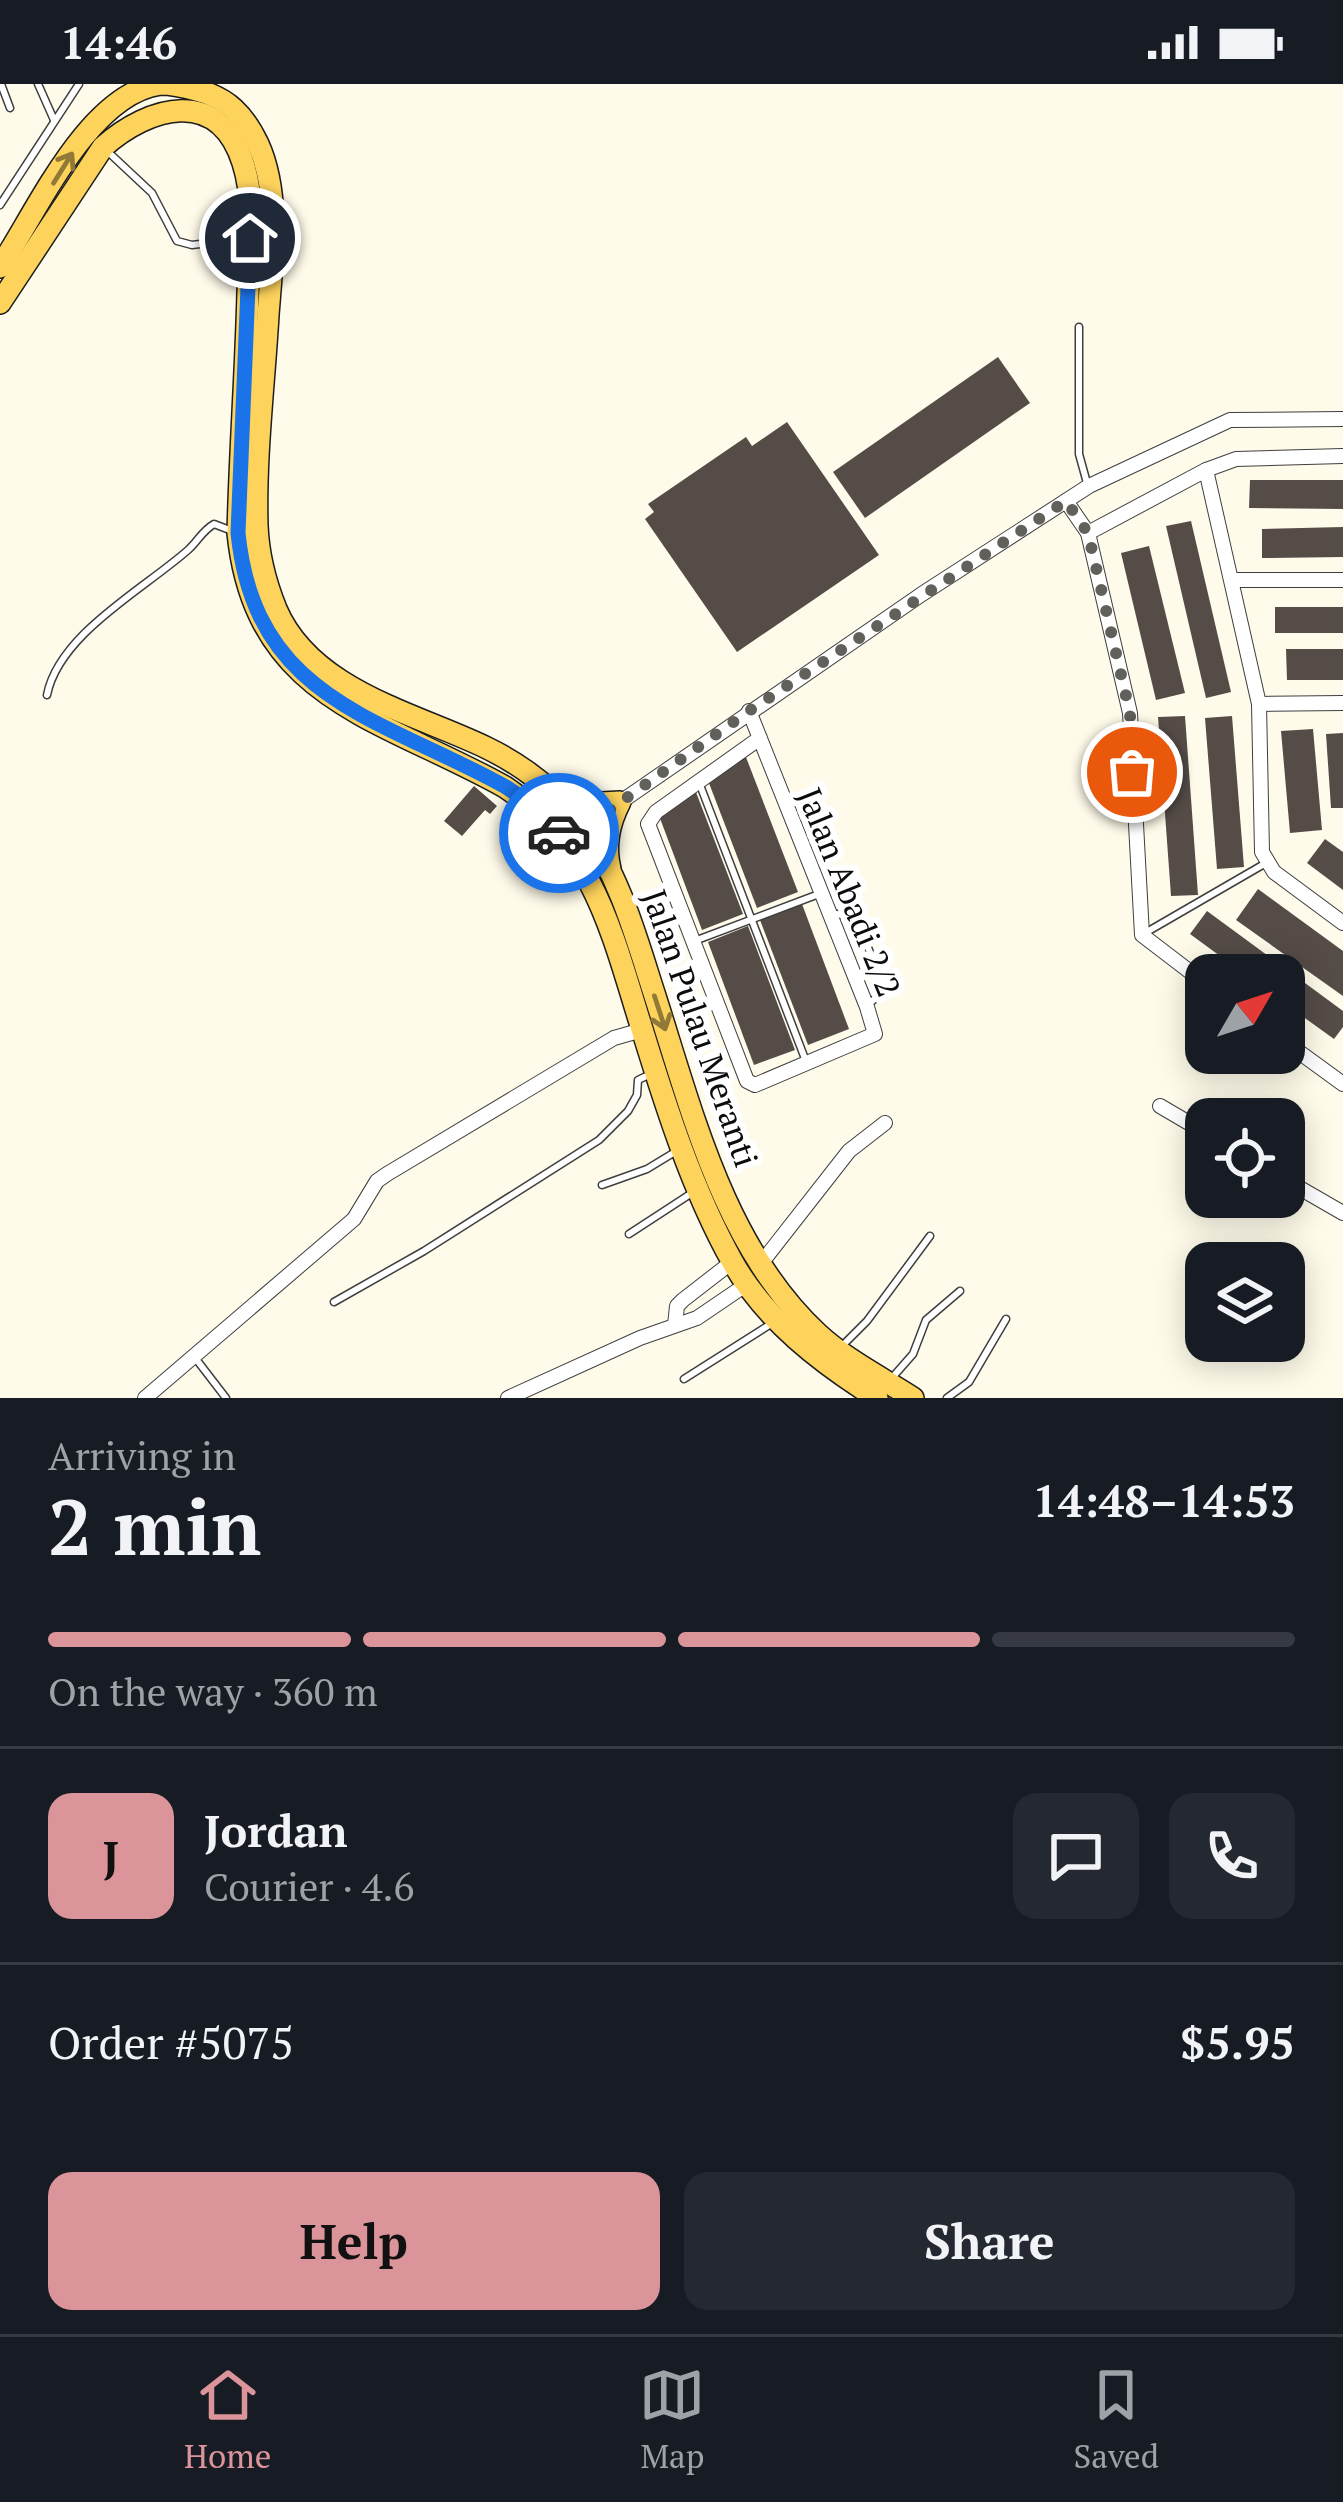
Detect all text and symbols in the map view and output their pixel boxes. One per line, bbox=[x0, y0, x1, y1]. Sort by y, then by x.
text: 14:46 bbox=[60, 12, 177, 72]
one-way arrow bbox=[50, 152, 75, 186]
pin bbox=[199, 187, 301, 289]
icon: home bbox=[217, 205, 283, 271]
pin bbox=[1081, 721, 1183, 823]
icon: bag bbox=[1099, 739, 1165, 805]
courier bbox=[499, 773, 619, 893]
street label: Jalan Abadi 2/2 bbox=[789, 781, 911, 1003]
icon: car bbox=[526, 800, 592, 866]
street label: Jalan Pulau Meranti bbox=[633, 884, 769, 1172]
north arrow bbox=[1185, 954, 1305, 1074]
map controls bbox=[1185, 954, 1305, 1362]
one-way arrow bbox=[651, 993, 673, 1031]
button: locate bbox=[1185, 1098, 1305, 1218]
button: layers bbox=[1185, 1242, 1305, 1362]
text: Arriving in bbox=[48, 1429, 236, 1481]
text: 14:48–14:53 bbox=[1033, 1470, 1295, 1530]
text: 2 min bbox=[48, 1474, 261, 1577]
text: On the way · 360 m bbox=[48, 1665, 378, 1717]
button: chat bbox=[1013, 1793, 1139, 1919]
button: phone bbox=[1169, 1793, 1295, 1919]
text: Jordan bbox=[204, 1800, 348, 1860]
text: J bbox=[103, 1826, 119, 1886]
text: Courier · 4.6 bbox=[204, 1860, 414, 1912]
text: Order #5075 bbox=[48, 2012, 294, 2072]
text: $5.95 bbox=[1180, 2012, 1295, 2072]
button: Help bbox=[48, 2172, 660, 2310]
button: Share bbox=[684, 2172, 1295, 2310]
tab: Home bbox=[184, 2362, 271, 2477]
tab: Map bbox=[639, 2362, 705, 2477]
tab: Saved bbox=[1074, 2362, 1159, 2477]

